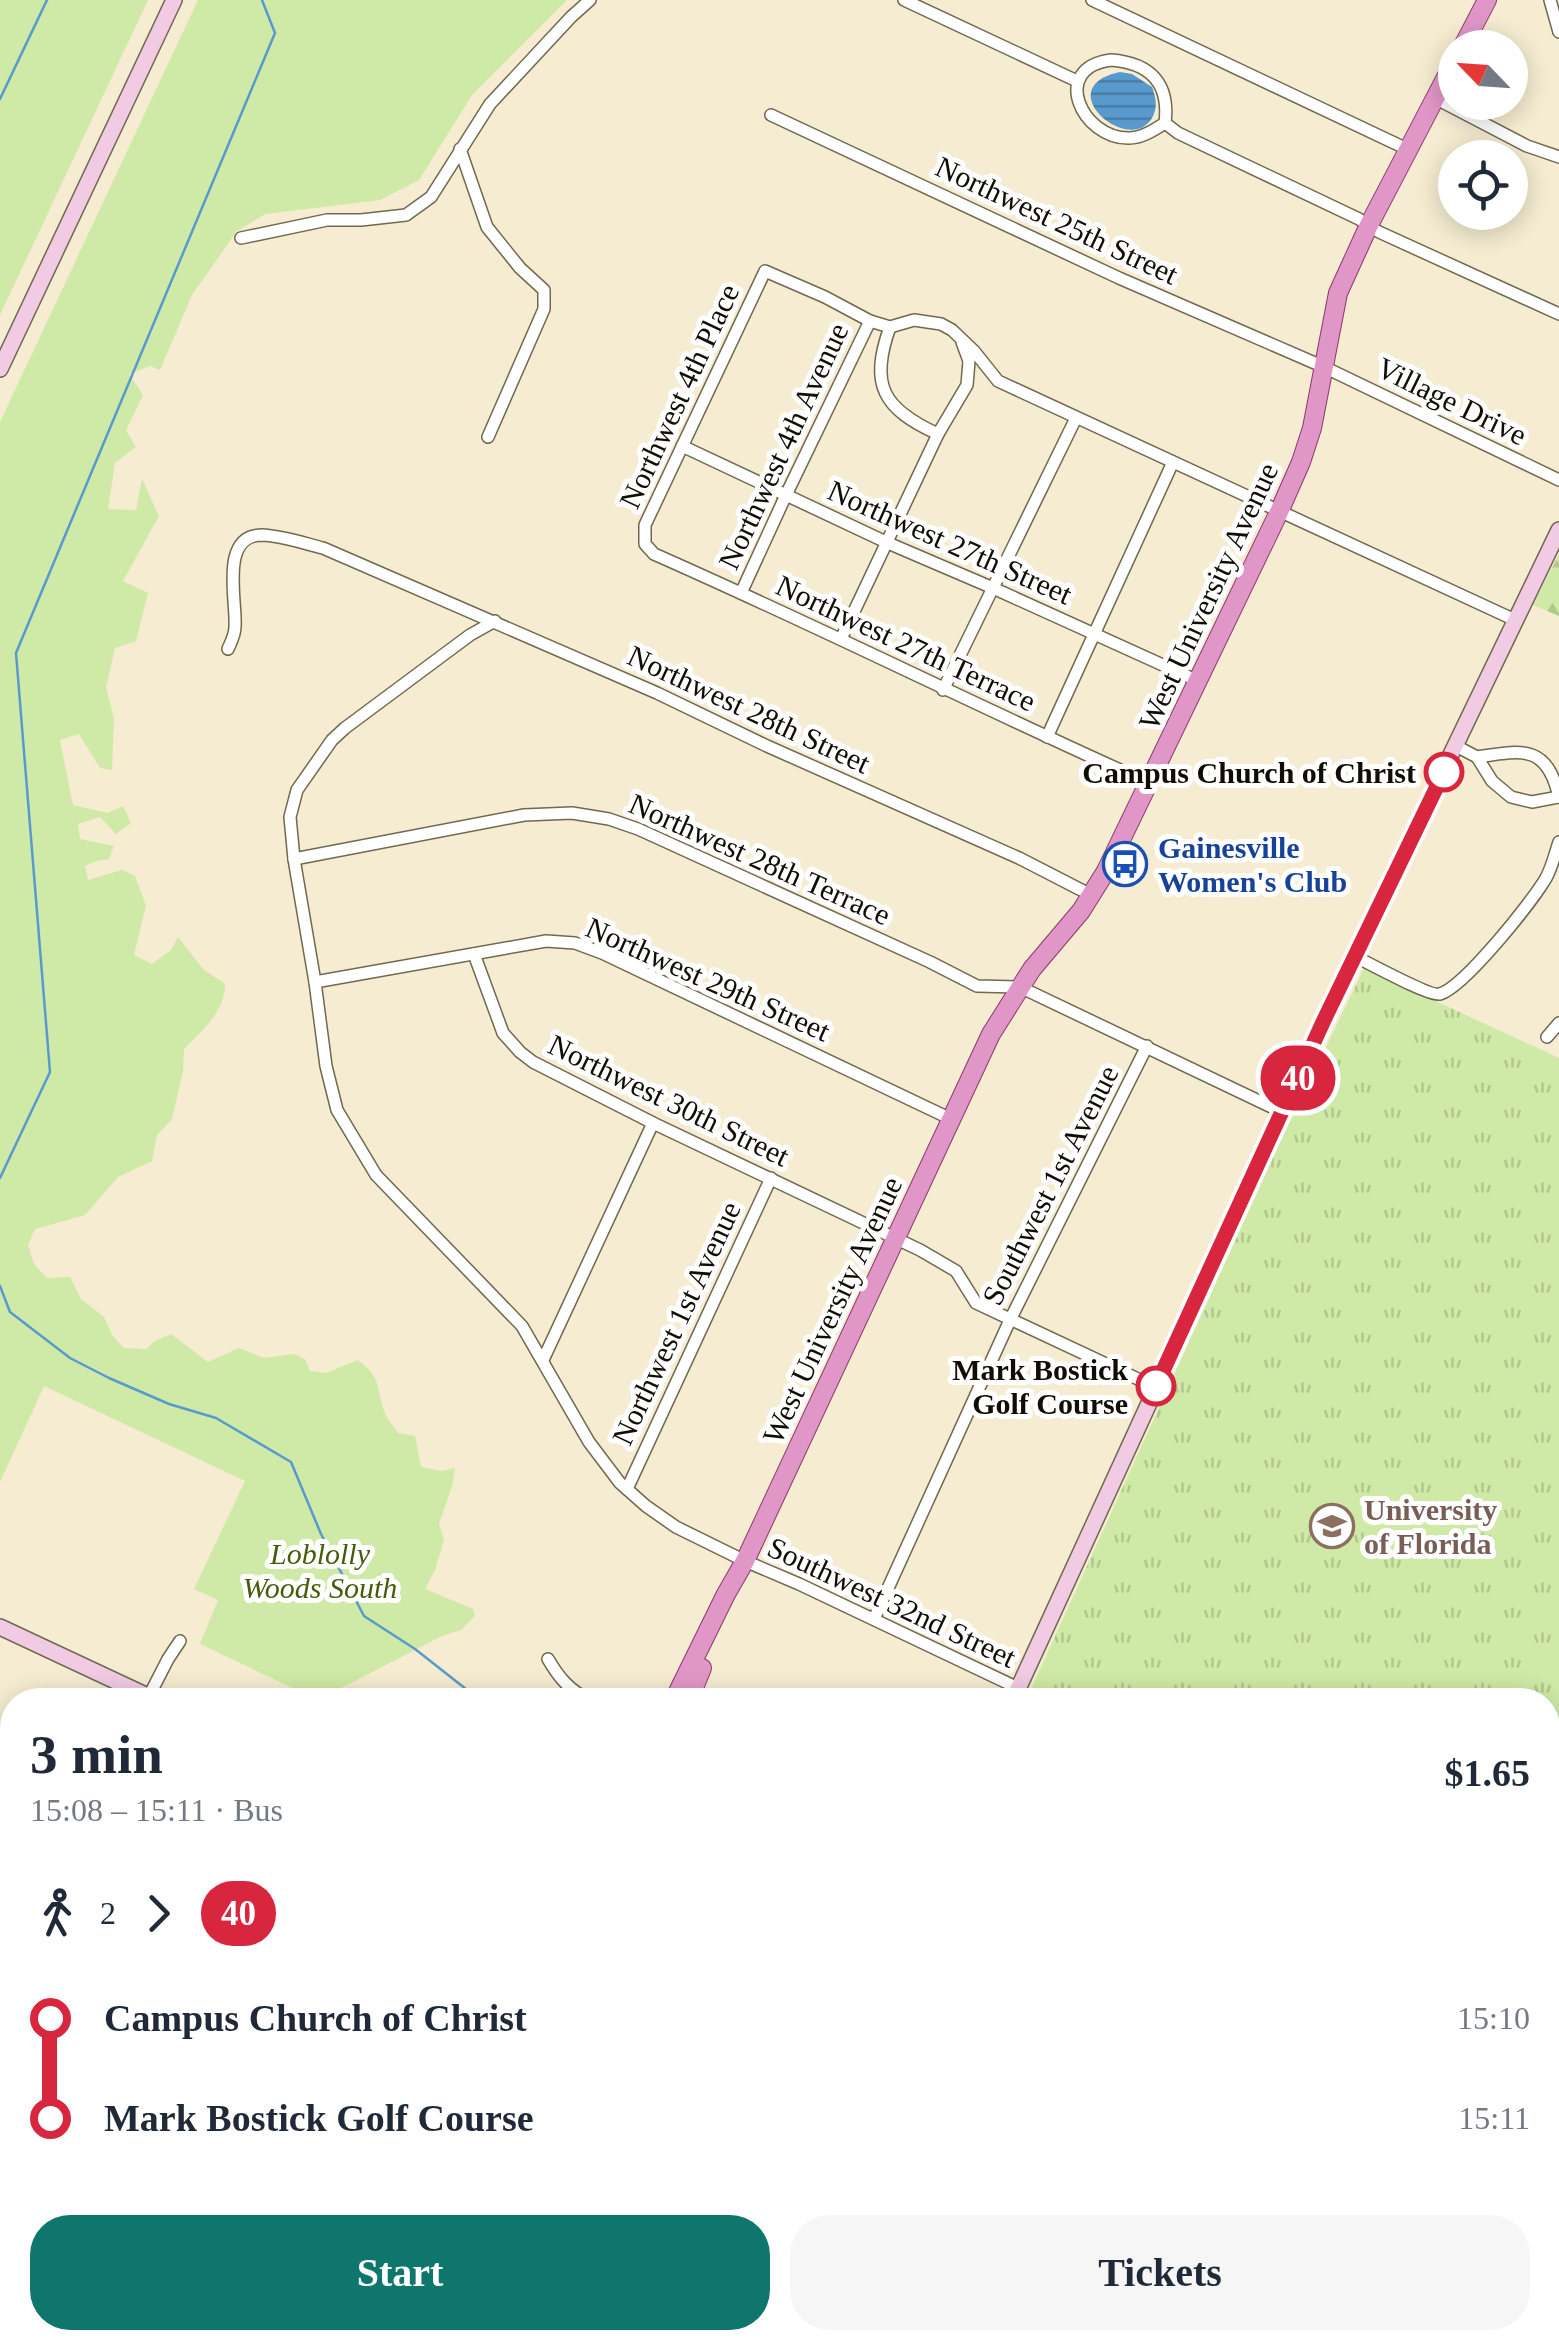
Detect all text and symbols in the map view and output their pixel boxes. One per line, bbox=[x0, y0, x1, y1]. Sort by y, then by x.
north arrow bbox=[1438, 30, 1528, 120]
map controls bbox=[1438, 30, 1528, 230]
button: locate bbox=[1438, 140, 1528, 230]
street label: Northwest 25th Street bbox=[931, 149, 1184, 291]
street label: Northwest 4th Place bbox=[613, 279, 745, 513]
street label: Northwest 4th Avenue bbox=[711, 318, 855, 574]
street label: Village Drive bbox=[1372, 351, 1532, 451]
street label: West University Avenue bbox=[1132, 457, 1284, 735]
street label: Northwest 27th Street bbox=[823, 473, 1078, 611]
street label: Northwest 27th Terrace bbox=[771, 568, 1041, 718]
street label: Northwest 28th Street bbox=[623, 638, 876, 780]
marker: Campus Church of Christ bbox=[1425, 753, 1463, 791]
place label: Campus Church of Christ bbox=[1082, 756, 1416, 789]
street label: Northwest 28th Terrace bbox=[624, 787, 896, 931]
place label: Gainesville Women's Club bbox=[1158, 831, 1347, 898]
bus stop icon: Gainesville Women's Club bbox=[1102, 841, 1148, 887]
street label: Northwest 29th Street bbox=[581, 910, 836, 1048]
street label: Northwest 30th Street bbox=[543, 1027, 795, 1173]
line badge: 40 bbox=[1253, 1046, 1343, 1110]
text: 40 bbox=[1281, 1059, 1316, 1098]
street label: Southwest 1st Avenue bbox=[975, 1060, 1125, 1310]
street label: West University Avenue bbox=[756, 1171, 908, 1449]
street label: Northwest 1st Avenue bbox=[605, 1196, 747, 1450]
place label: Mark Bostick Golf Course bbox=[952, 1353, 1128, 1420]
marker: Mark Bostick Golf Course bbox=[1137, 1367, 1175, 1405]
place label: University of Florida bbox=[1364, 1493, 1497, 1560]
school or university icon: University of Florida bbox=[1309, 1503, 1355, 1549]
street label: Southwest 32nd Street bbox=[763, 1530, 1022, 1674]
park label: Loblolly Woods South bbox=[243, 1537, 397, 1604]
text: 3 min bbox=[30, 1724, 163, 1785]
text: $1.65 bbox=[1445, 1752, 1530, 1794]
text: 15:08 – 15:11 · Bus bbox=[30, 1792, 283, 1828]
icon: walk bbox=[30, 1886, 85, 1941]
icon: forward bbox=[131, 1886, 186, 1941]
text: 40 bbox=[221, 1894, 256, 1933]
text: 2 bbox=[100, 1895, 116, 1931]
text: Campus Church of Christ bbox=[104, 1997, 527, 2039]
text: 15:10 bbox=[1457, 2000, 1530, 2036]
text: Mark Bostick Golf Course bbox=[104, 2097, 534, 2139]
text: 15:11 bbox=[1458, 2100, 1530, 2136]
button: Start bbox=[30, 2215, 770, 2330]
button: Tickets bbox=[790, 2215, 1530, 2330]

